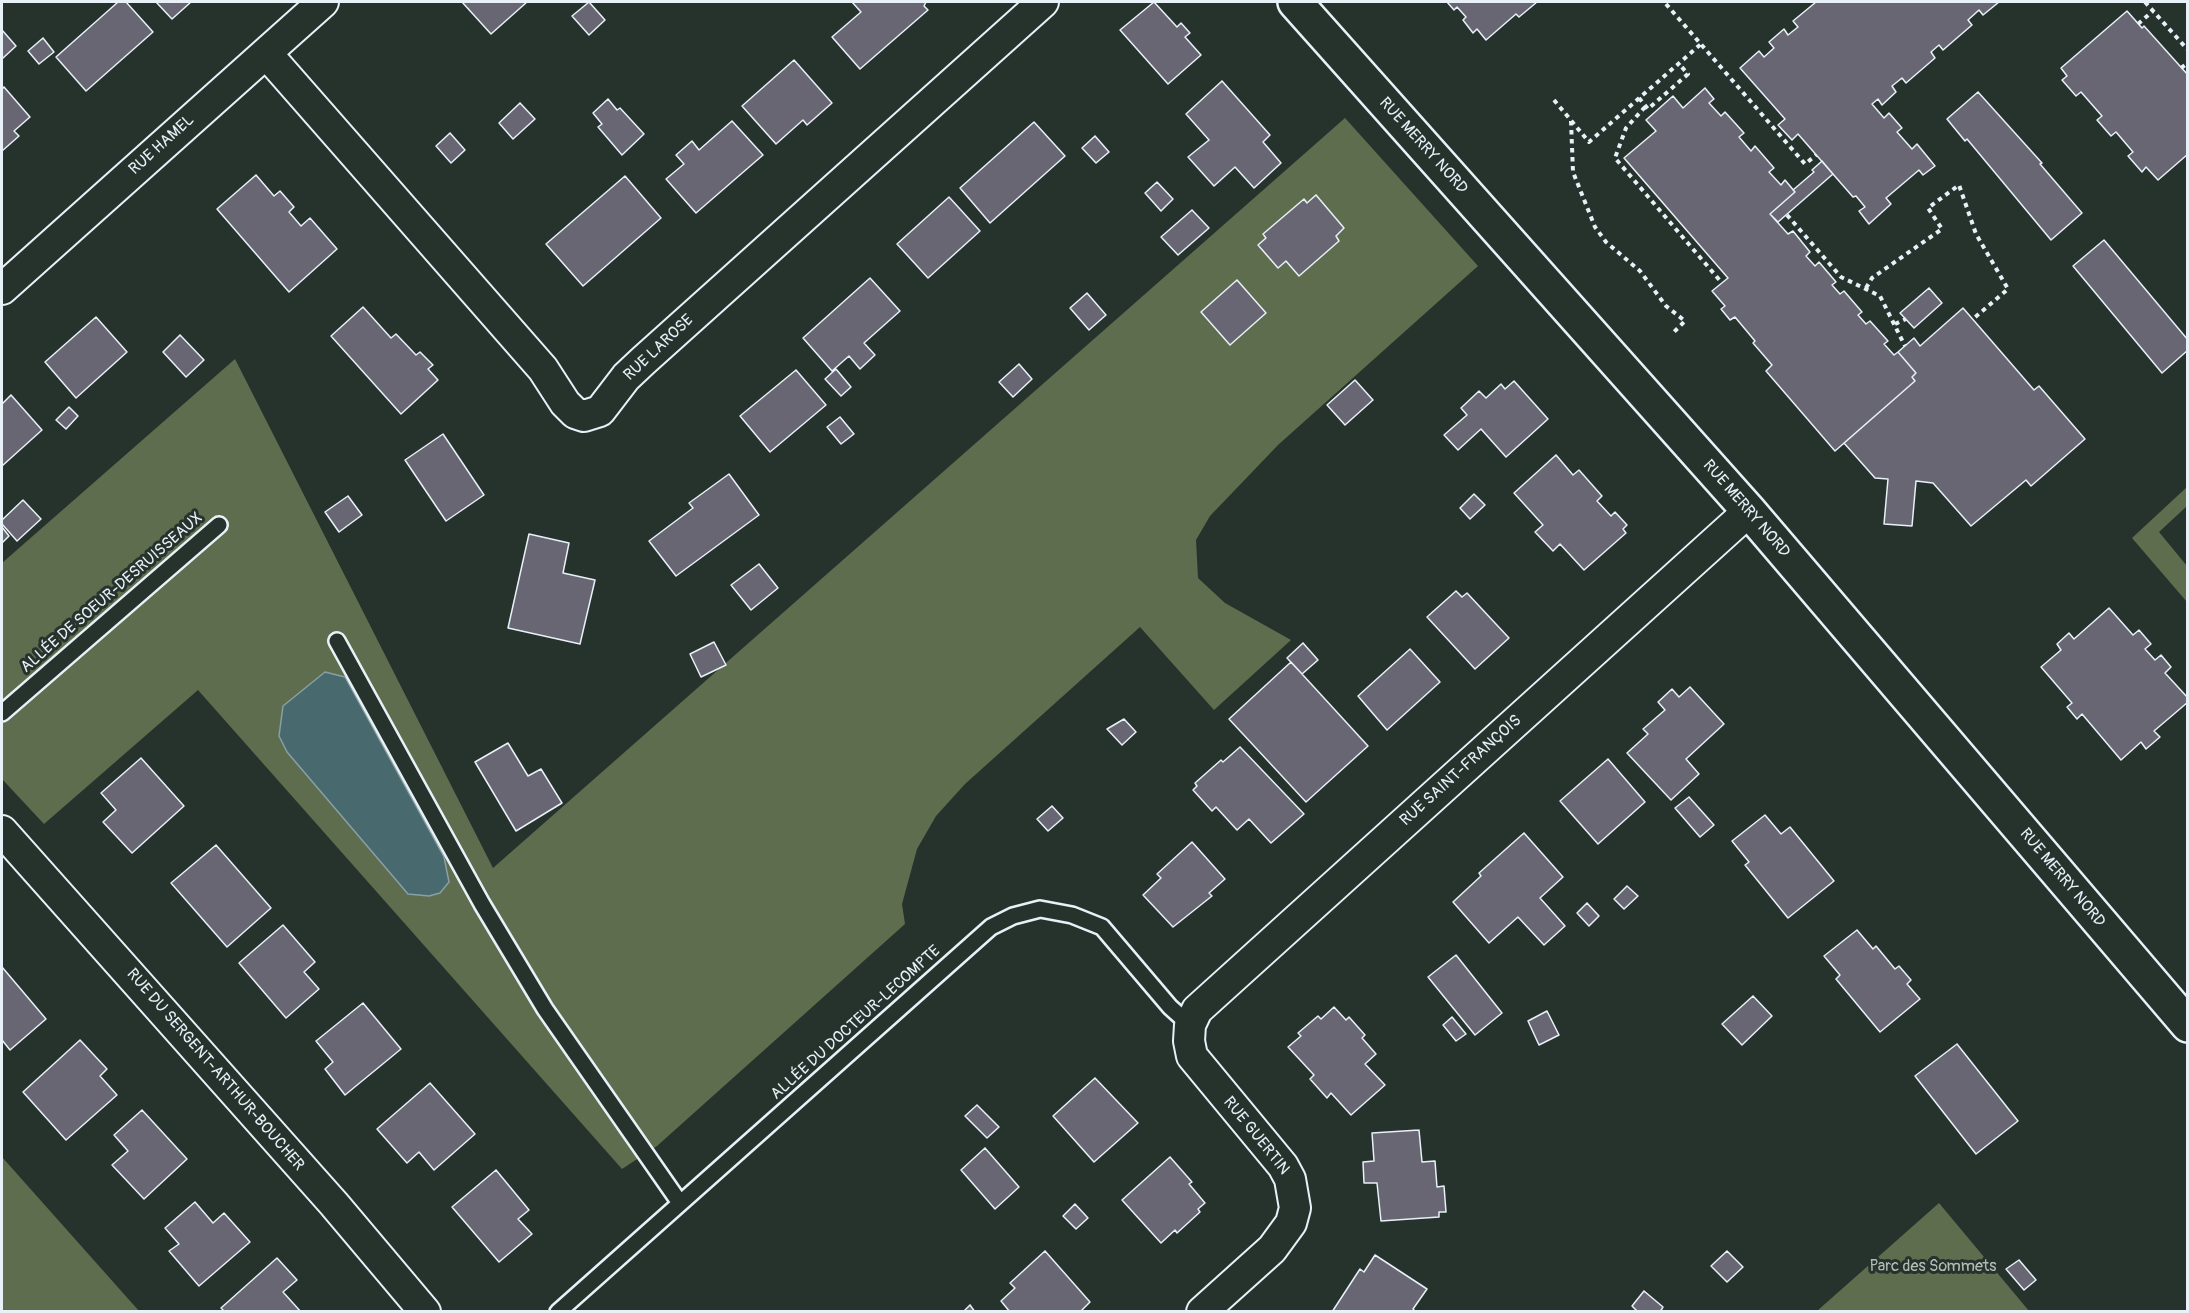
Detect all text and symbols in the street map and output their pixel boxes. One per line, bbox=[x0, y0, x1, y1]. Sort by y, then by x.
street label: RUE MERRY NORD bbox=[1375, 94, 1471, 198]
street label: RUE HAMEL bbox=[125, 111, 199, 179]
street label: RUE LAROSE bbox=[620, 311, 698, 385]
street label: RUE MERRY NORD bbox=[1698, 456, 1794, 562]
street label: ALLÉE DE SOEUR-DESRUISSEAUX bbox=[17, 509, 207, 677]
street label: RUE SAINT-FRANÇOIS bbox=[1396, 712, 1526, 830]
street label: RUE MERRY NORD bbox=[2015, 825, 2109, 931]
street label: ALLÉE DU DOCTEUR-LECOMPTE bbox=[767, 942, 945, 1104]
street label: RUE DU SERGENT-ARTHUR-BOUCHER bbox=[122, 965, 308, 1175]
street label: RUE GUERTIN bbox=[1219, 1093, 1293, 1179]
park label: Parc des Sommets bbox=[1870, 1257, 1996, 1277]

